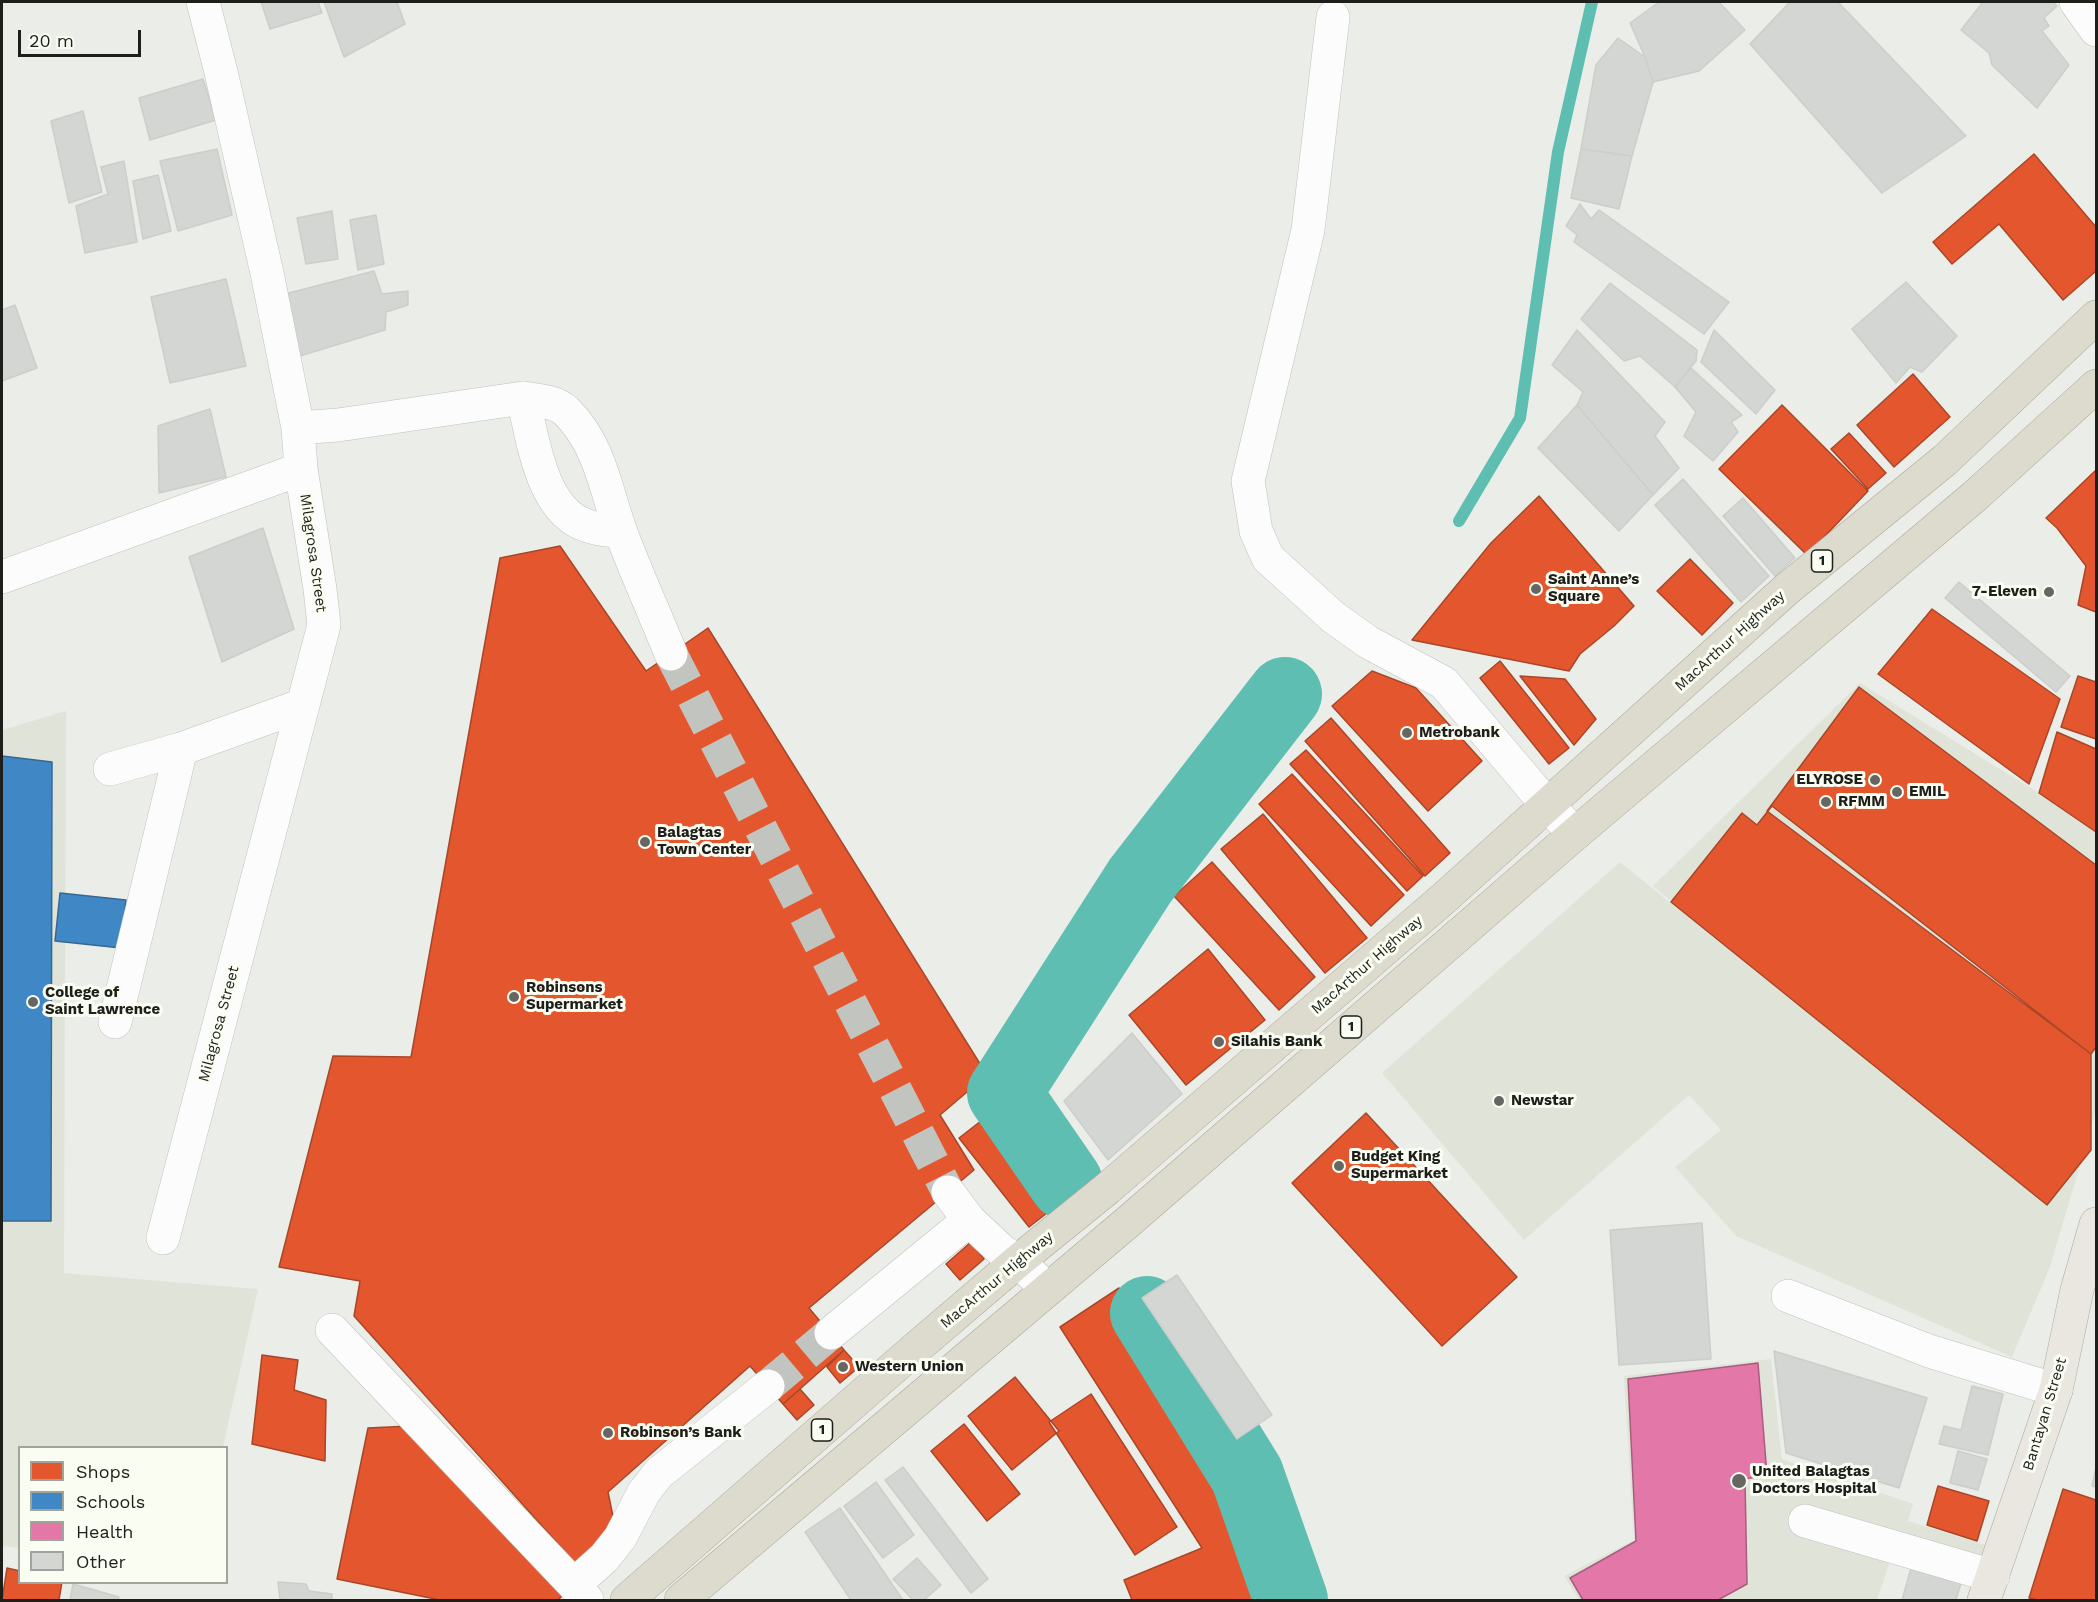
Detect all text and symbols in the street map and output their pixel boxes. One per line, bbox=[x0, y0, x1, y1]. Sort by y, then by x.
scale bar bbox=[21, 18, 144, 56]
text: 20 m bbox=[29, 30, 74, 51]
street label: Milagrosa Street bbox=[296, 493, 330, 613]
road number: 1 bbox=[1812, 550, 1832, 572]
place label: Saint Anne’s Square bbox=[1548, 571, 1639, 606]
marker: Saint Anne’s Square bbox=[1529, 582, 1543, 596]
place label: 7-Eleven bbox=[1972, 583, 2037, 601]
marker: 7-Eleven bbox=[2042, 585, 2056, 599]
street label: MacArthur Highway bbox=[1671, 587, 1789, 695]
place label: Metrobank bbox=[1419, 724, 1500, 742]
marker: Metrobank bbox=[1400, 726, 1414, 740]
place label: ELYROSE bbox=[1796, 771, 1863, 789]
marker: ELYROSE bbox=[1868, 773, 1882, 787]
place label: EMIL bbox=[1909, 783, 1946, 801]
marker: EMIL bbox=[1890, 785, 1904, 799]
place label: RFMM bbox=[1838, 793, 1885, 811]
marker: RFMM bbox=[1819, 795, 1833, 809]
place label: Balagtas Town Center bbox=[657, 824, 751, 859]
marker: Balagtas Town Center bbox=[638, 835, 652, 849]
street label: MacArthur Highway bbox=[1308, 912, 1426, 1018]
street label: Milagrosa Street bbox=[195, 964, 243, 1084]
place label: Robinsons Supermarket bbox=[526, 979, 623, 1014]
place label: College of Saint Lawrence bbox=[45, 984, 160, 1019]
marker: Robinsons Supermarket bbox=[507, 990, 521, 1004]
marker: College of Saint Lawrence bbox=[26, 995, 40, 1009]
road number: 1 bbox=[1340, 1016, 1362, 1038]
place label: Silahis Bank bbox=[1231, 1033, 1322, 1051]
marker: Silahis Bank bbox=[1212, 1035, 1226, 1049]
place label: Newstar bbox=[1511, 1092, 1574, 1110]
marker: Newstar bbox=[1492, 1094, 1506, 1108]
place label: Budget King Supermarket bbox=[1351, 1148, 1448, 1183]
marker: Budget King Supermarket bbox=[1332, 1159, 1346, 1173]
street label: MacArthur Highway bbox=[937, 1228, 1057, 1332]
street label: Bantayan Street bbox=[2019, 1355, 2071, 1473]
place label: Western Union bbox=[855, 1358, 964, 1376]
marker: Western Union bbox=[836, 1360, 850, 1374]
road number: 1 bbox=[812, 1419, 832, 1441]
place label: Robinson’s Bank bbox=[620, 1424, 742, 1442]
marker: Robinson’s Bank bbox=[601, 1426, 615, 1440]
legend bbox=[18, 1446, 228, 1584]
text: Shops bbox=[76, 1461, 130, 1482]
place label: United Balagtas Doctors Hospital bbox=[1752, 1463, 1877, 1498]
marker: United Balagtas Doctors Hospital bbox=[1730, 1472, 1748, 1490]
text: Schools bbox=[76, 1491, 145, 1512]
text: Health bbox=[76, 1521, 133, 1542]
text: Other bbox=[76, 1551, 126, 1572]

